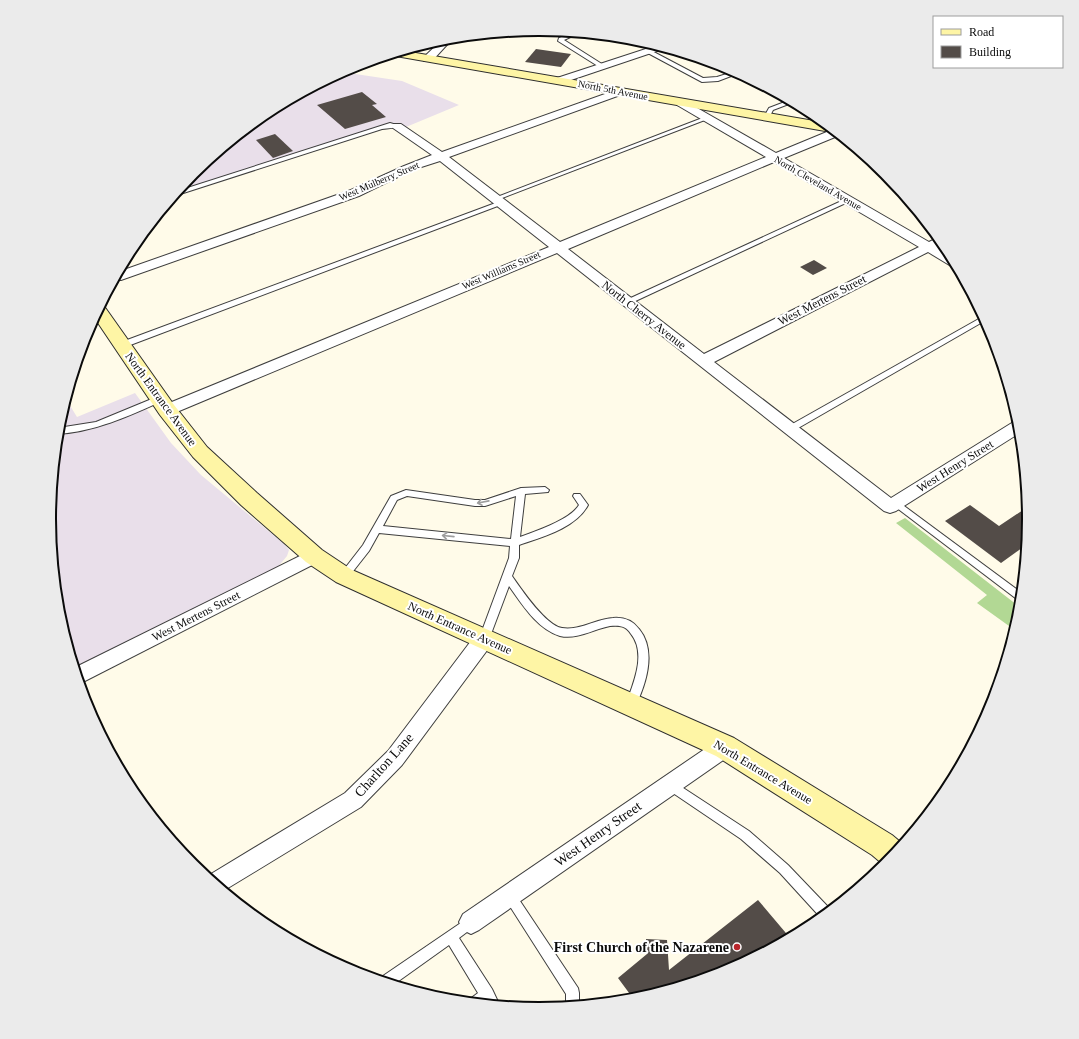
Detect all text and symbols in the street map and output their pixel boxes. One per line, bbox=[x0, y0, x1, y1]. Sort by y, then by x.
legend bbox=[933, 16, 1063, 68]
text: Road bbox=[969, 25, 994, 39]
text: Building bbox=[969, 45, 1011, 59]
street label: North 5th Avenue bbox=[577, 78, 649, 102]
street label: North Cleveland Avenue bbox=[773, 154, 864, 213]
street label: West Mulberry Street bbox=[337, 159, 421, 203]
street label: West Williams Street bbox=[460, 248, 542, 292]
street label: West Mertens Street bbox=[776, 271, 869, 328]
street label: North Cherry Avenue bbox=[599, 278, 689, 352]
street label: North Entrance Avenue bbox=[122, 349, 200, 449]
street label: West Henry Street bbox=[914, 436, 996, 495]
one-way arrow bbox=[477, 498, 490, 506]
one-way arrow bbox=[442, 533, 455, 540]
street label: West Mertens Street bbox=[150, 587, 243, 644]
street label: North Entrance Avenue bbox=[406, 599, 514, 657]
street label: Charlton Lane bbox=[351, 730, 417, 800]
street label: North Entrance Avenue bbox=[711, 737, 815, 807]
street label: West Henry Street bbox=[552, 798, 644, 869]
place label: First Church of the Nazarene bbox=[554, 940, 729, 955]
marker: First Church of the Nazarene bbox=[732, 942, 742, 952]

